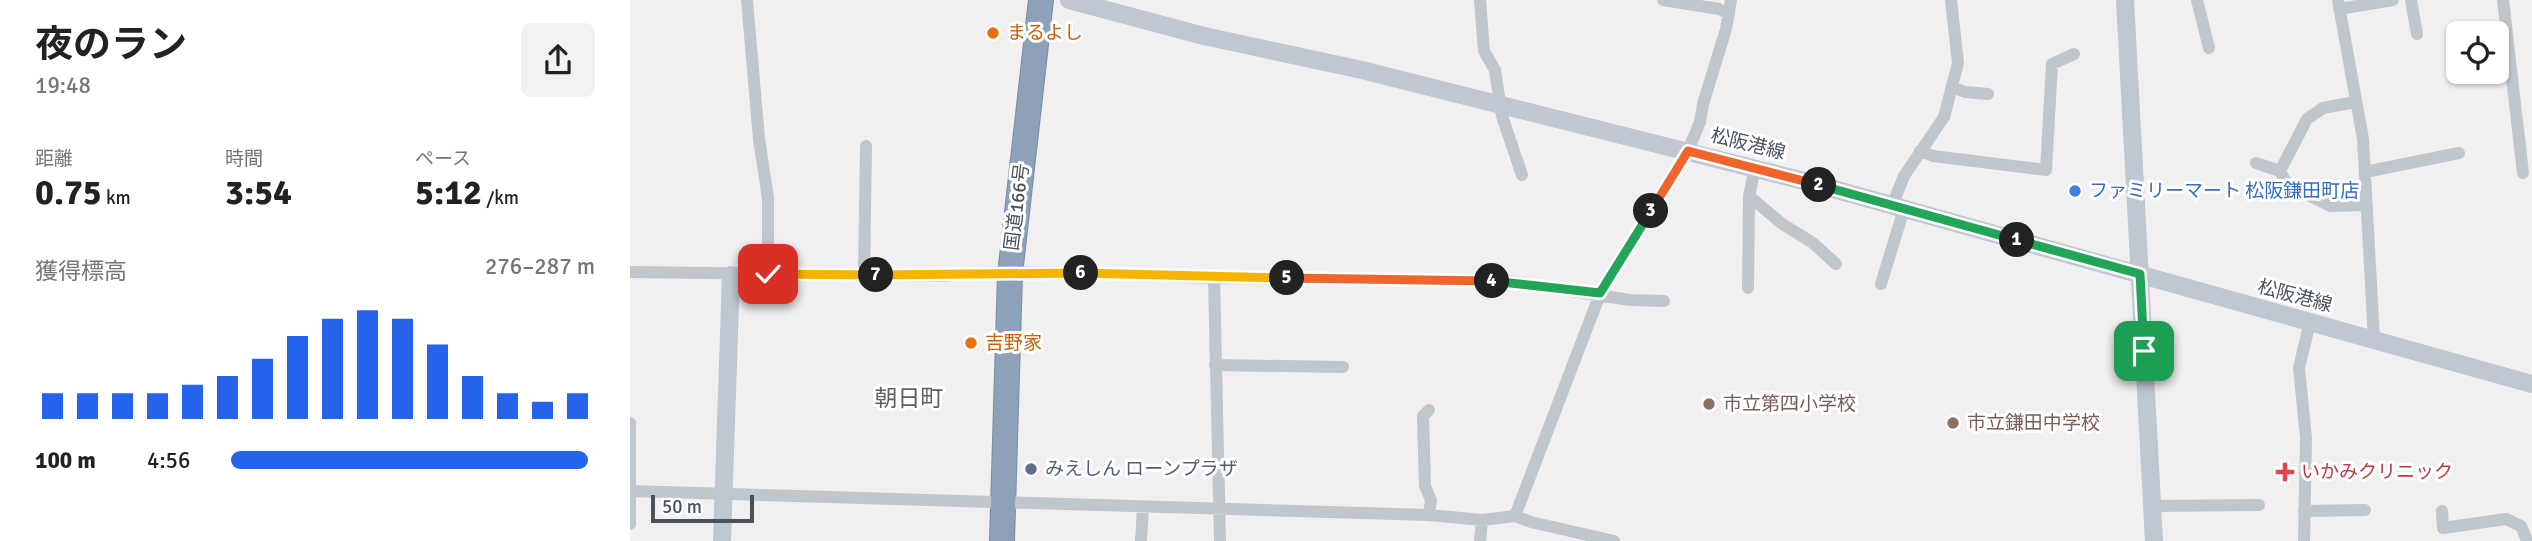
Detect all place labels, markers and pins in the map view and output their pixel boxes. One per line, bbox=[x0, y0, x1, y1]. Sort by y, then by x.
place label: まるよし bbox=[1007, 21, 1083, 45]
marker: まるよし bbox=[985, 25, 1001, 41]
pin: 2 bbox=[1802, 168, 1836, 202]
place label: ファミリーマート 松阪鎌田町店 bbox=[2089, 179, 2359, 203]
marker: ファミリーマート 松阪鎌田町店 bbox=[2067, 183, 2083, 199]
pin: 3 bbox=[1634, 194, 1668, 228]
pin: 1 bbox=[2000, 222, 2034, 258]
pin bbox=[738, 244, 798, 304]
pin: 6 bbox=[1064, 256, 1098, 290]
pin: 7 bbox=[859, 258, 894, 292]
pin: 5 bbox=[1270, 260, 1304, 296]
pin: 4 bbox=[1474, 264, 1510, 298]
pin bbox=[2114, 321, 2174, 381]
place label: 吉野家 bbox=[985, 331, 1042, 355]
marker: 吉野家 bbox=[963, 335, 979, 351]
place label: 市立第四小学校 bbox=[1723, 392, 1856, 416]
marker: 市立第四小学校 bbox=[1701, 396, 1717, 412]
place label: 市立鎌田中学校 bbox=[1967, 411, 2100, 435]
marker: 市立鎌田中学校 bbox=[1945, 415, 1961, 431]
place label: みえしん ローンプラザ bbox=[1045, 457, 1238, 481]
place label: いかみクリニック bbox=[2301, 460, 2453, 484]
marker: みえしん ローンプラザ bbox=[1023, 461, 1039, 477]
marker: いかみクリニック bbox=[2275, 462, 2295, 482]

